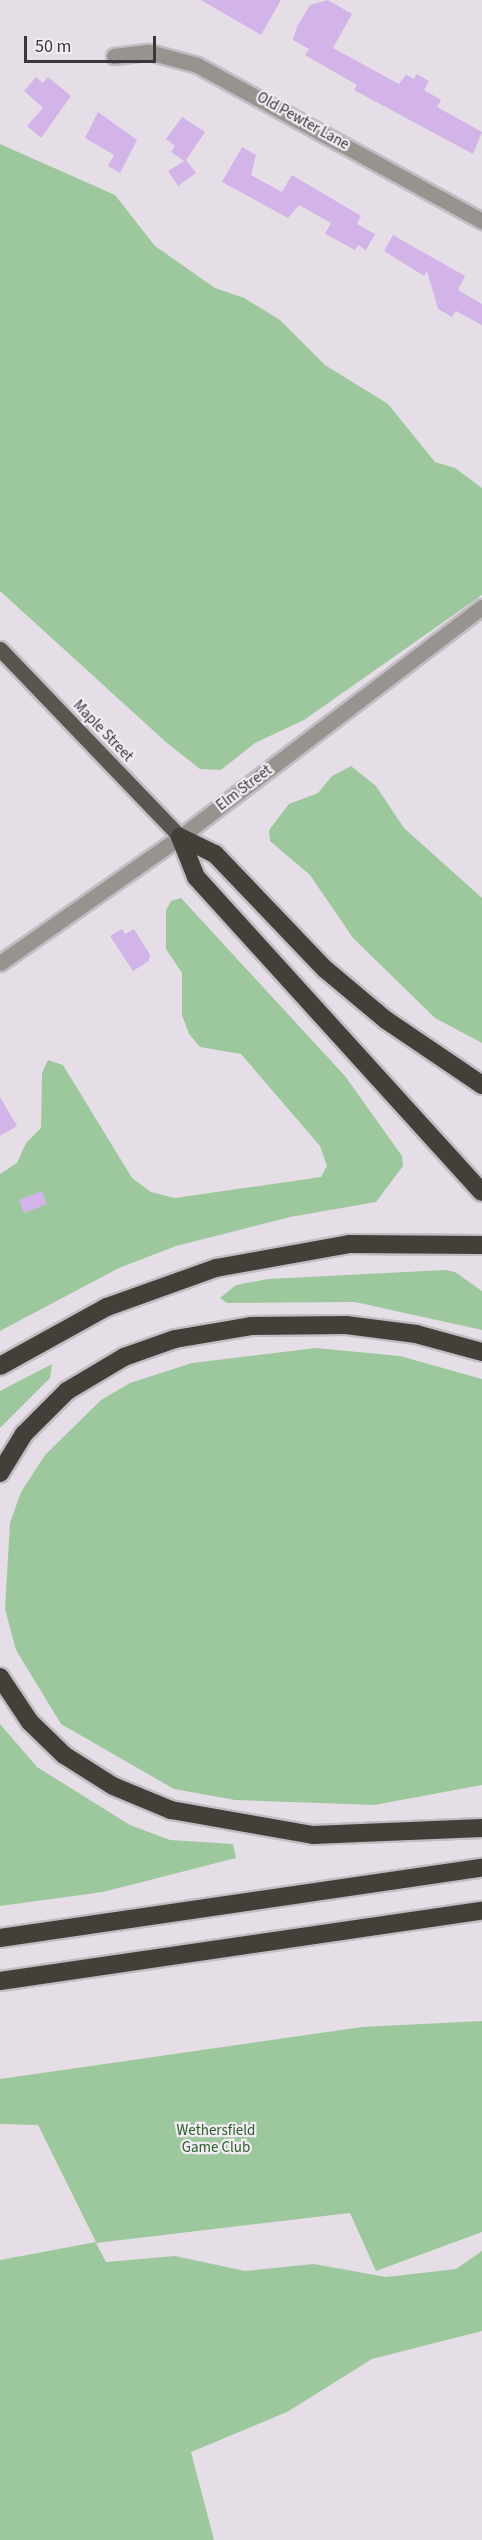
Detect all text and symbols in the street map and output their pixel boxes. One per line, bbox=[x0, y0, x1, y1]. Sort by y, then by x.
scale bar bbox=[27, 24, 159, 62]
text: 50 m bbox=[35, 34, 71, 59]
street label: Old Pewter Lane bbox=[254, 88, 352, 154]
street label: Maple Street bbox=[69, 696, 137, 766]
street label: Elm Street bbox=[213, 761, 275, 815]
park label: Wethersfield Game Club bbox=[177, 2121, 255, 2156]

